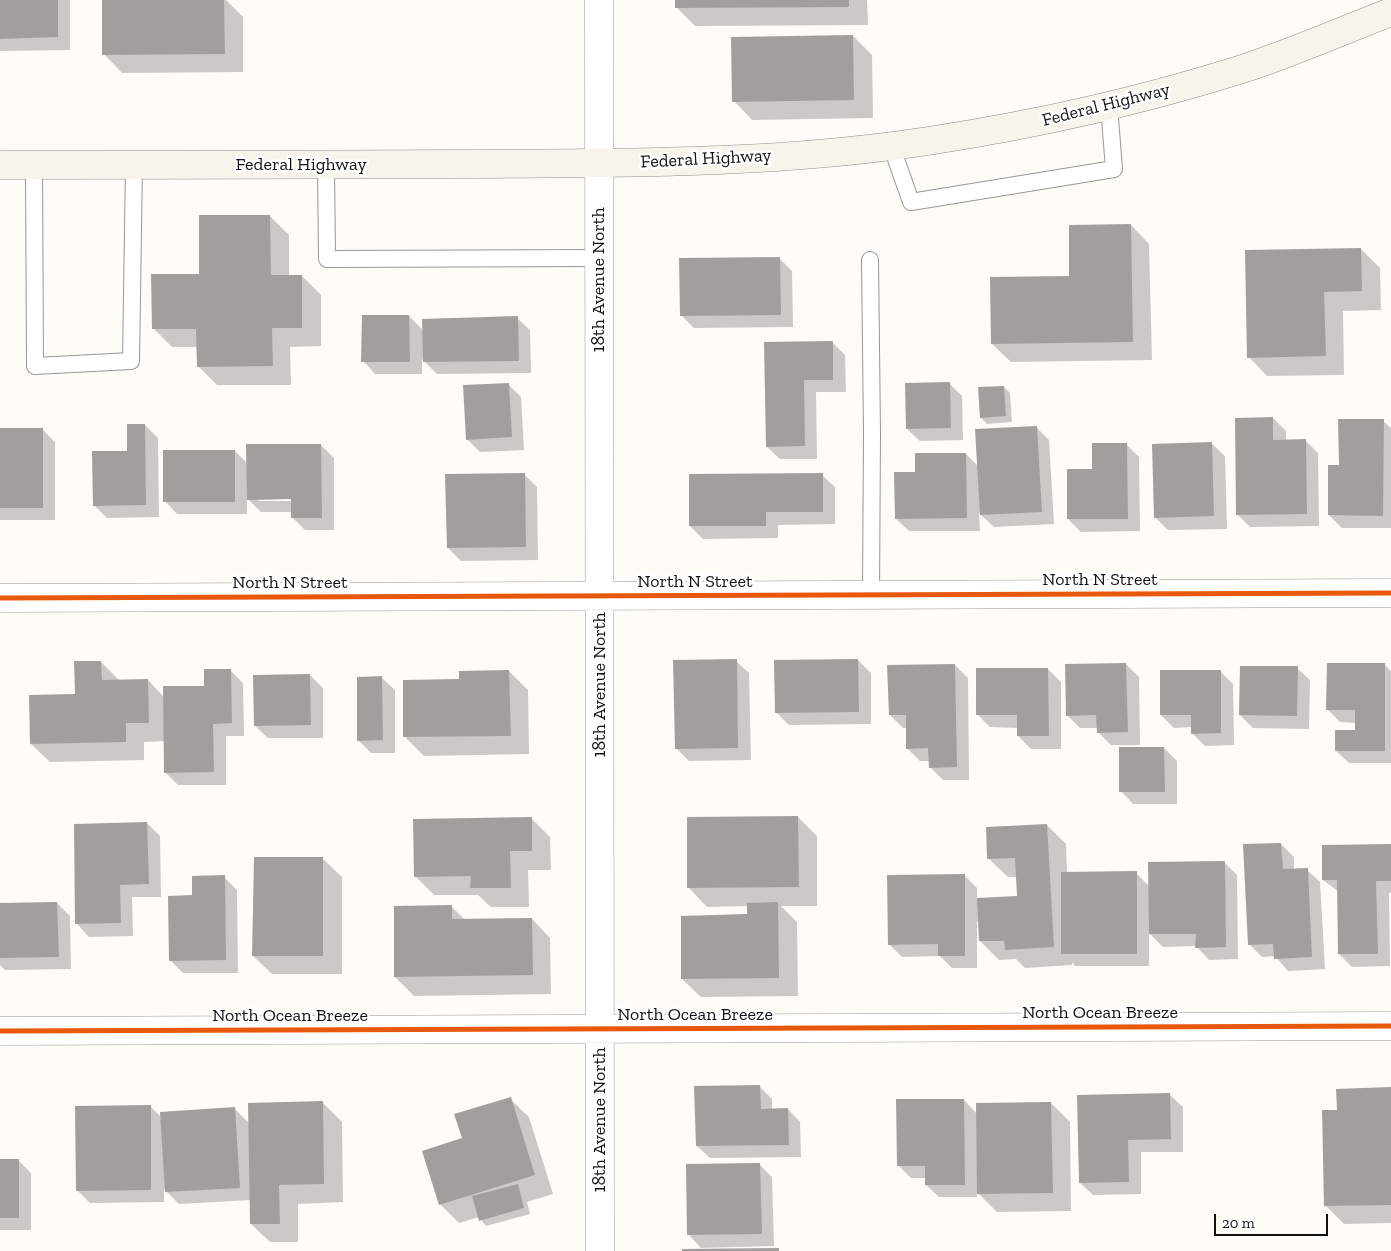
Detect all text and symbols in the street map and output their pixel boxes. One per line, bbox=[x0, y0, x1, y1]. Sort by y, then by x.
street label: Federal Highway bbox=[1040, 79, 1172, 131]
street label: Federal Highway bbox=[640, 145, 772, 173]
street label: Federal Highway bbox=[235, 154, 367, 176]
street label: 18th Avenue North bbox=[588, 207, 610, 353]
street label: North N Street bbox=[1042, 569, 1158, 591]
street label: North N Street bbox=[637, 571, 753, 593]
street label: North N Street bbox=[232, 572, 348, 594]
street label: 18th Avenue North bbox=[589, 612, 611, 758]
street label: North Ocean Breeze bbox=[1022, 1002, 1178, 1024]
street label: North Ocean Breeze bbox=[617, 1004, 773, 1026]
street label: North Ocean Breeze bbox=[212, 1005, 368, 1027]
street label: 18th Avenue North bbox=[589, 1047, 611, 1193]
scale bar bbox=[1216, 1204, 1330, 1236]
text: 20 m bbox=[1222, 1214, 1255, 1232]

